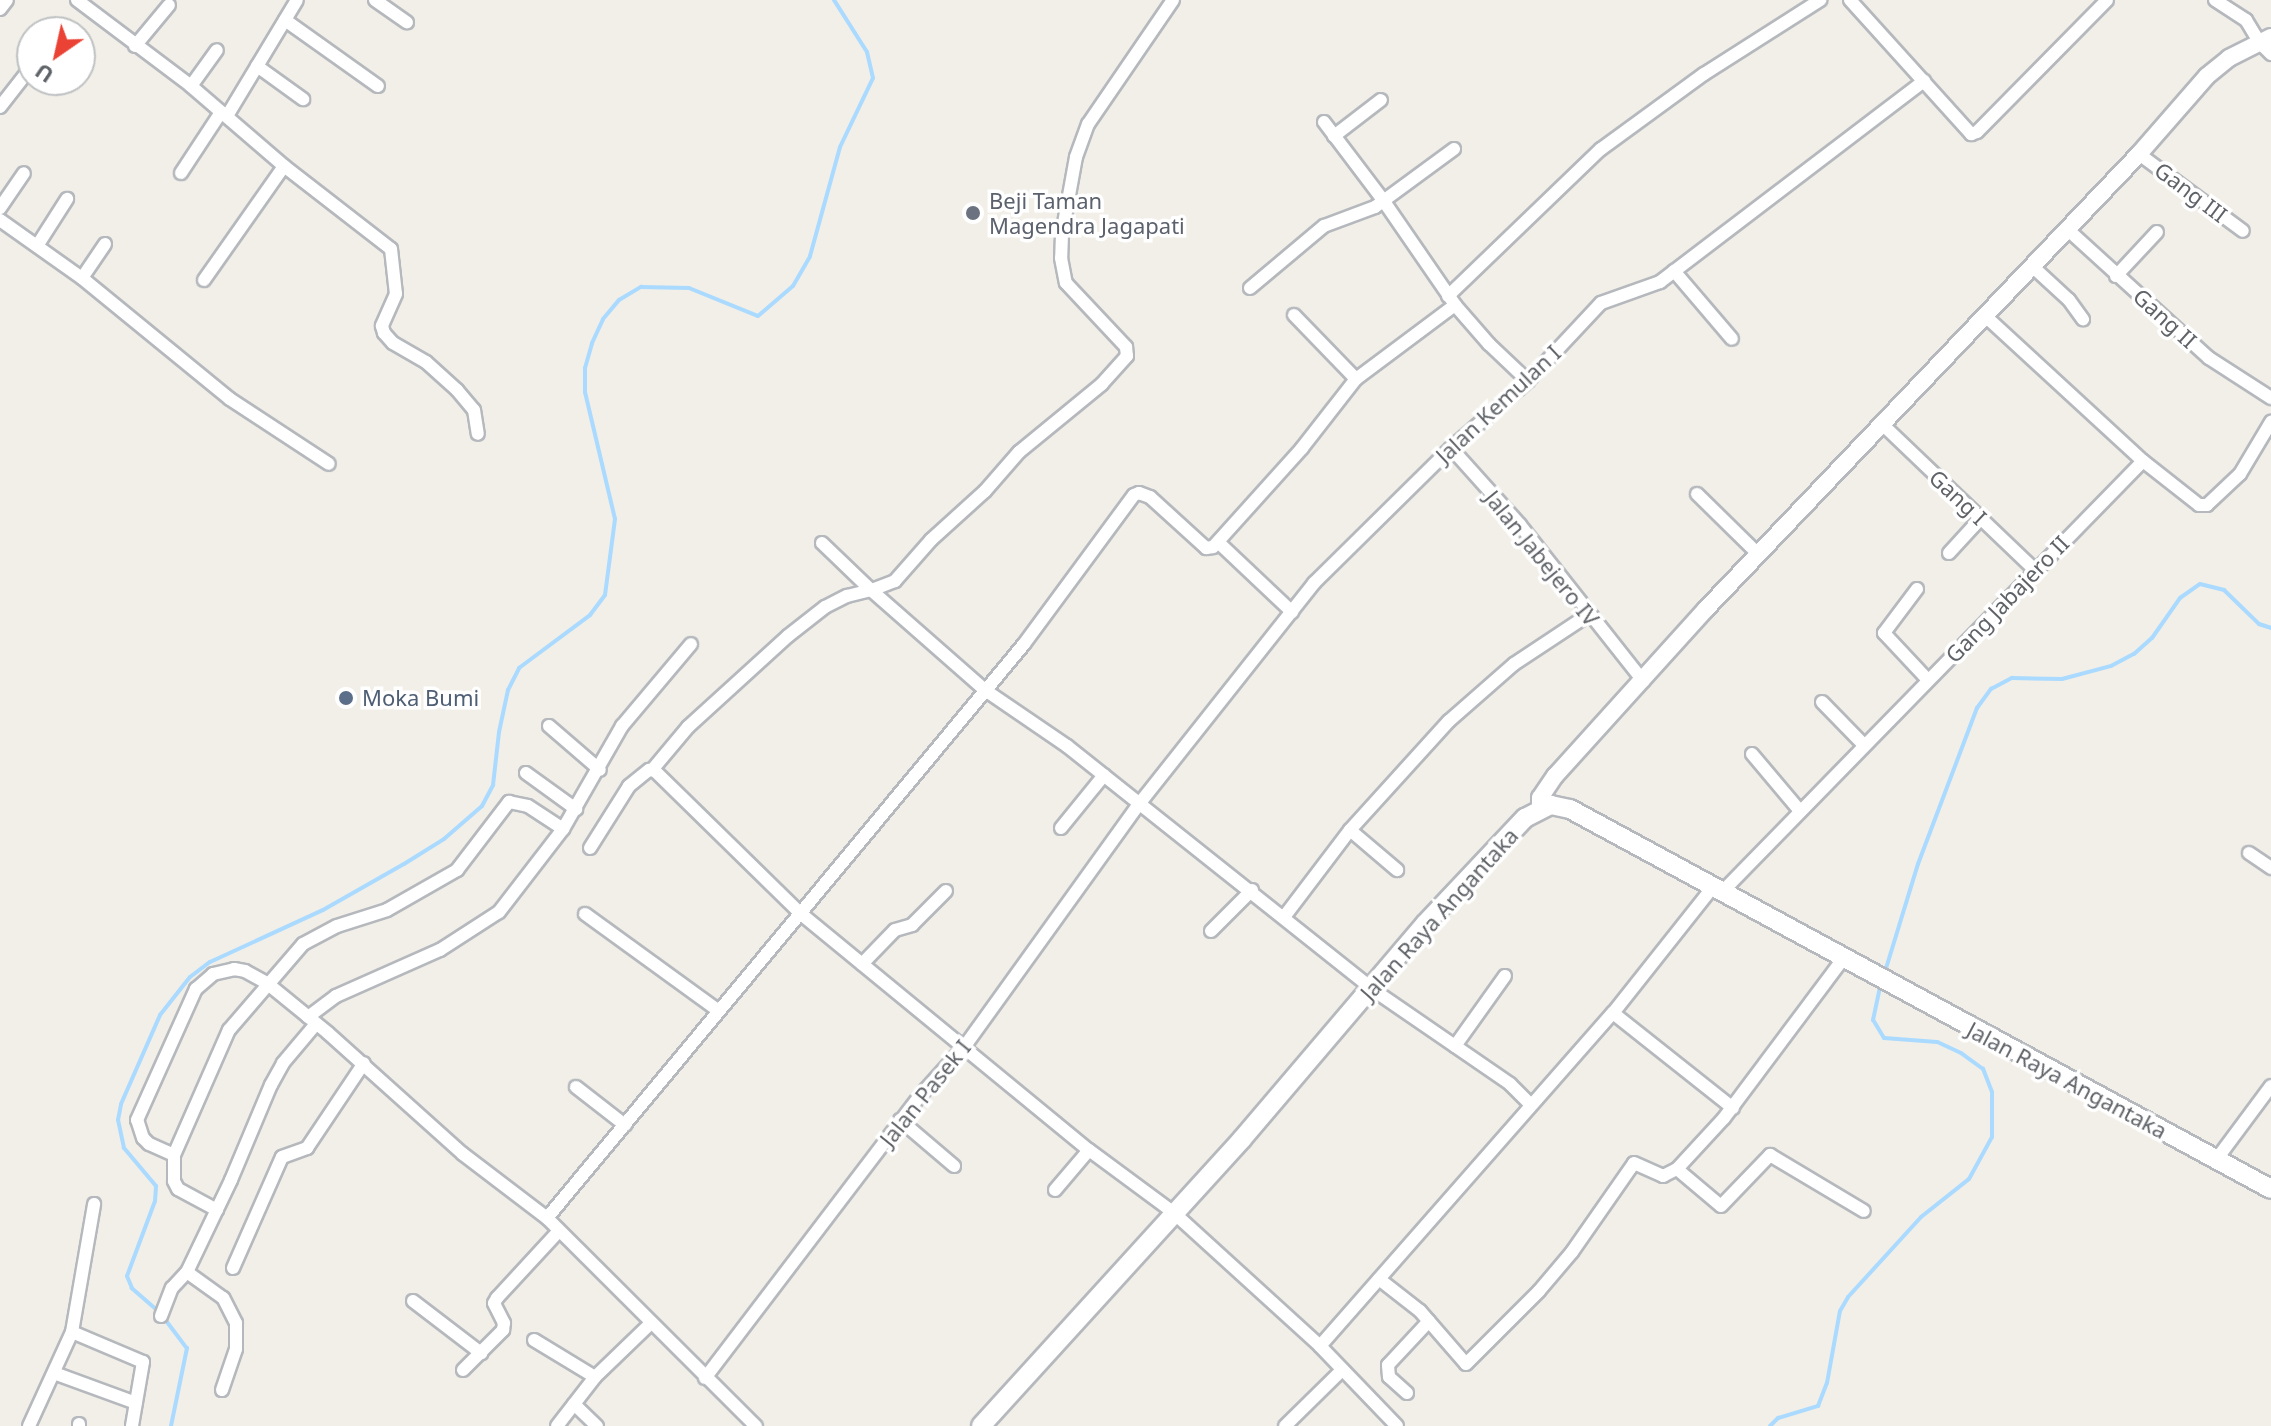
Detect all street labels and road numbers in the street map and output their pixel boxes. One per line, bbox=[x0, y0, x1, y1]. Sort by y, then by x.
street label: Gang III bbox=[2150, 156, 2232, 228]
street label: Gang II bbox=[2128, 283, 2202, 353]
street label: Jalan Kemulan I bbox=[1430, 340, 1566, 468]
street label: Gang I bbox=[1924, 464, 1992, 530]
street label: Jalan Jabejero IV bbox=[1479, 485, 1605, 631]
street label: Gang Jabajero II bbox=[1940, 530, 2074, 668]
street label: Jalan Raya Angantaka bbox=[1355, 822, 1523, 1006]
street label: Jalan Raya Angantaka bbox=[1963, 1016, 2171, 1144]
street label: Jalan Pasek I bbox=[874, 1034, 976, 1152]

